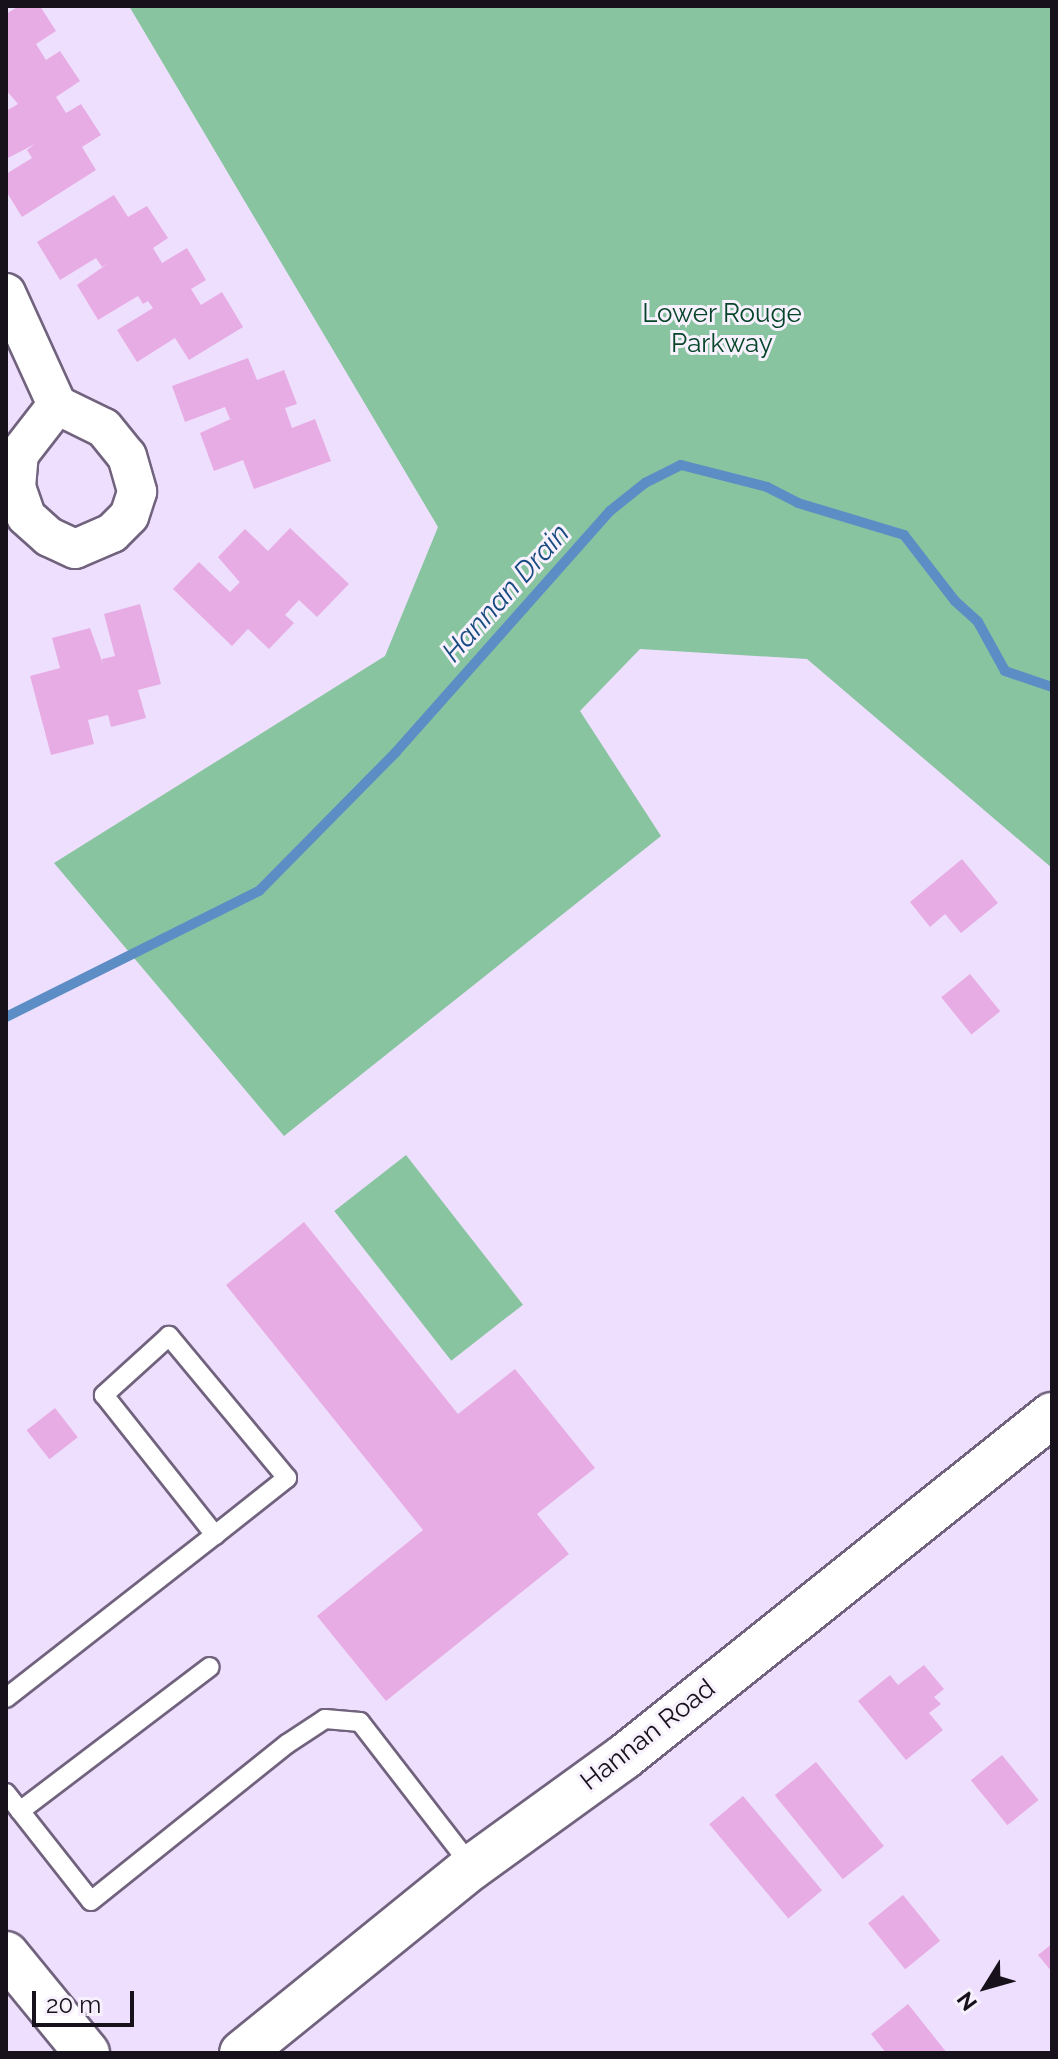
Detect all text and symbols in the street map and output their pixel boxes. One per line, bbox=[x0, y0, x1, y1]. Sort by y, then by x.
park label: Lower Rouge Parkway bbox=[642, 298, 802, 360]
water label: Hannan Drain bbox=[435, 517, 577, 669]
street label: Hannan Road bbox=[575, 1673, 721, 1797]
north arrow bbox=[946, 1947, 1026, 2027]
scale bar bbox=[36, 1975, 138, 2025]
text: N bbox=[951, 1987, 982, 2016]
text: 20 m bbox=[46, 1990, 101, 2019]

